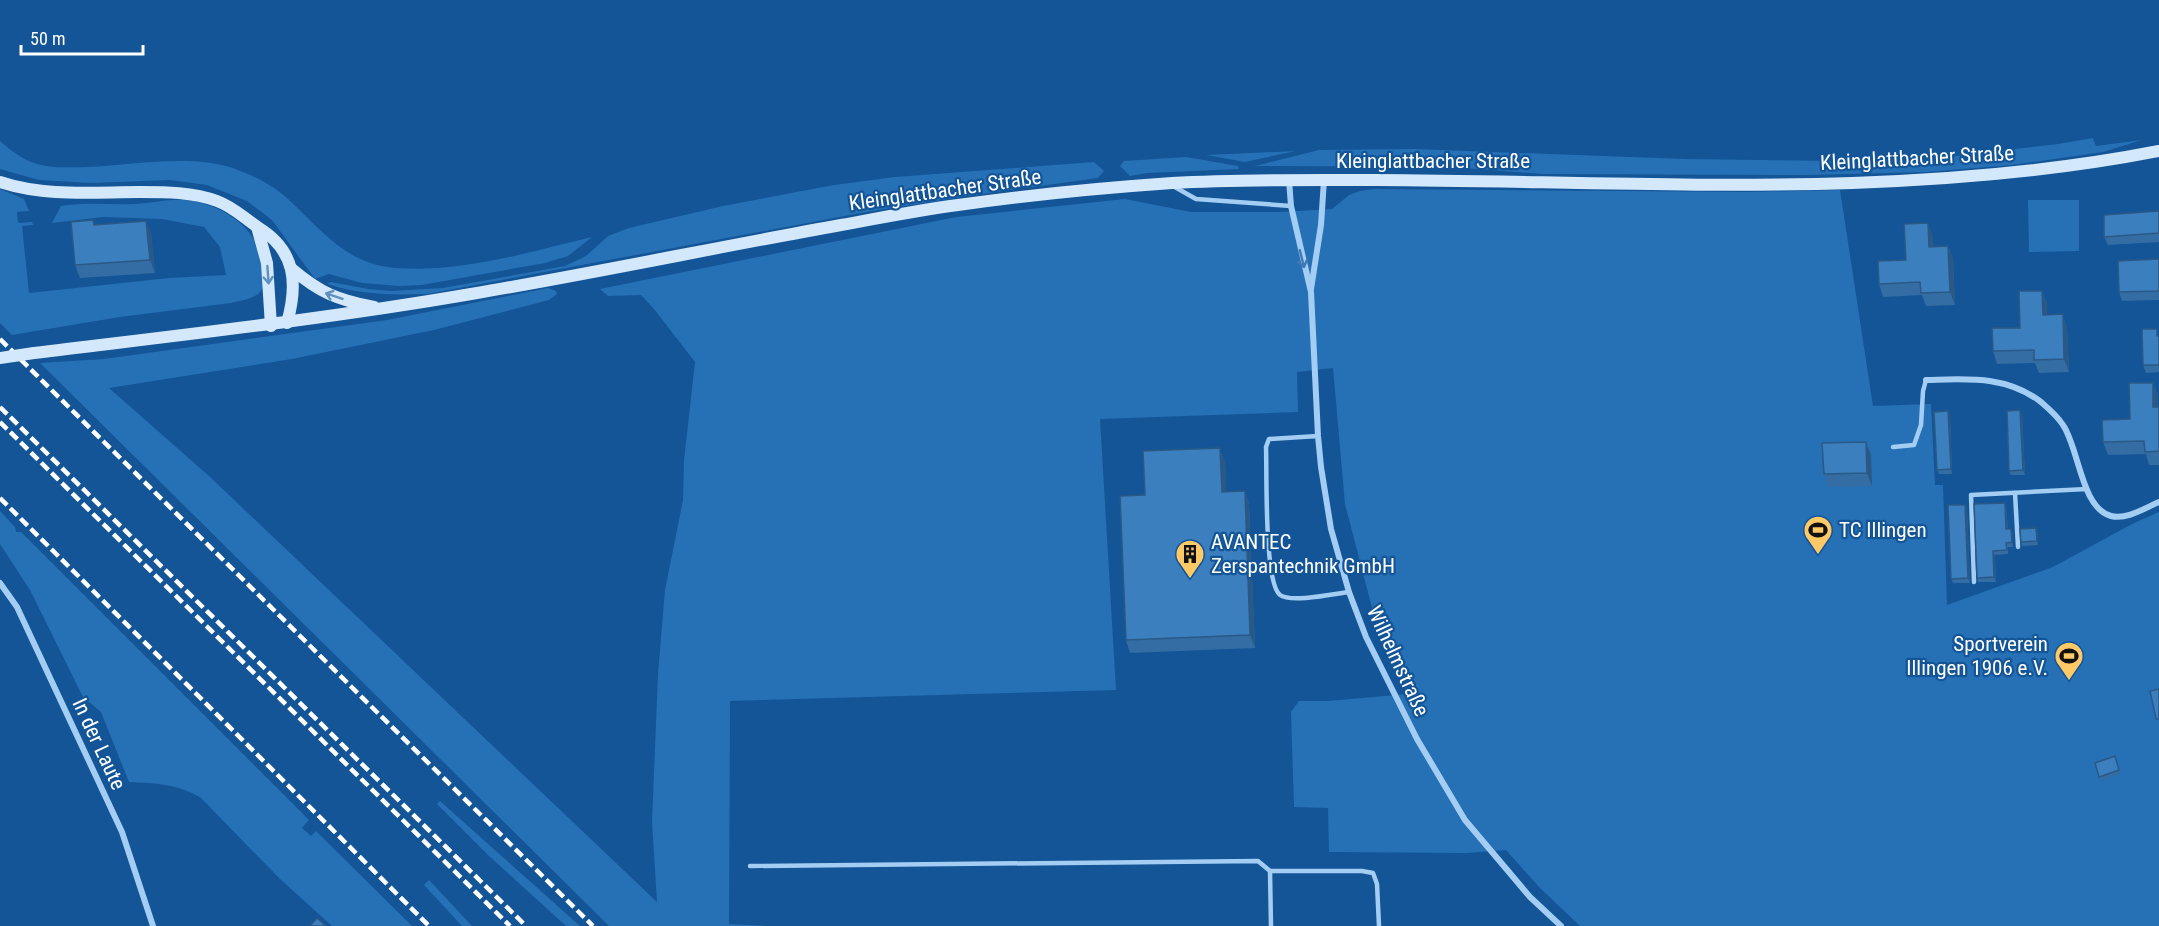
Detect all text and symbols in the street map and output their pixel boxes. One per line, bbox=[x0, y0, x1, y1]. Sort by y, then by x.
scale bar bbox=[21, 18, 142, 56]
text: 50 m bbox=[30, 28, 65, 49]
street label: Kleinglattbacher Straße bbox=[1819, 141, 2015, 175]
street label: Kleinglattbacher Straße bbox=[1336, 149, 1530, 173]
street label: Kleinglattbacher Straße bbox=[847, 165, 1043, 215]
one-way arrow bbox=[1297, 249, 1309, 268]
one-way arrow bbox=[263, 265, 274, 285]
one-way arrow bbox=[325, 290, 344, 301]
sports icon: TC Illingen bbox=[1802, 514, 1834, 556]
place label: TC Illingen bbox=[1839, 518, 1927, 542]
place label: AVANTEC Zerspantechnik GmbH bbox=[1211, 530, 1395, 578]
building icon: AVANTEC Zerspantechnik GmbH bbox=[1174, 538, 1206, 580]
street label: Wilhelmstraße bbox=[1362, 602, 1434, 720]
place label: Sportverein Illingen 1906 e.V. bbox=[1906, 632, 2048, 680]
sports icon: Sportverein Illingen 1906 e.V. bbox=[2053, 640, 2085, 682]
street label: In der Laute bbox=[67, 695, 131, 794]

